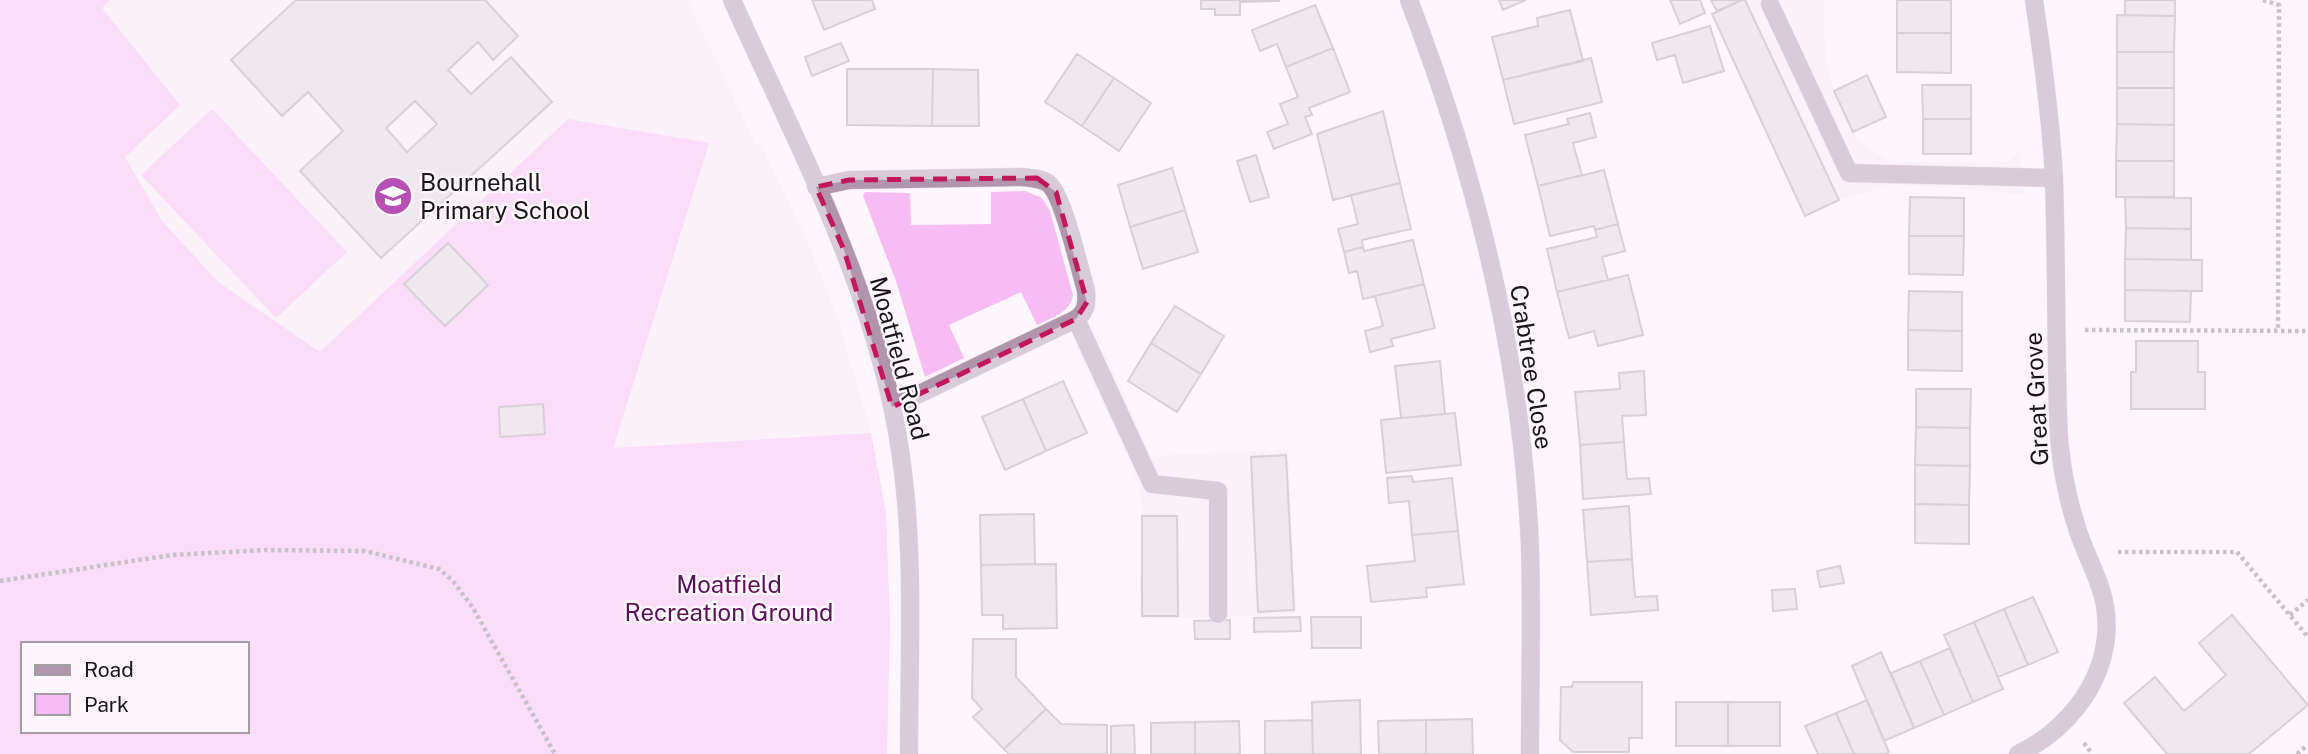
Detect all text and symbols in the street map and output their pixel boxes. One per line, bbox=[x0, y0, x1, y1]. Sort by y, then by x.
place label: Bournehall Primary School bbox=[420, 168, 590, 224]
school or university icon: Bournehall Primary School bbox=[372, 175, 414, 217]
street label: Moatfield Road bbox=[865, 273, 935, 443]
street label: Crabtree Close bbox=[1505, 283, 1559, 451]
street label: Great Grove bbox=[2019, 331, 2053, 467]
park label: Moatfield Recreation Ground bbox=[625, 570, 833, 626]
legend bbox=[21, 642, 248, 733]
text: Road bbox=[84, 657, 134, 682]
text: Park bbox=[84, 692, 129, 717]

